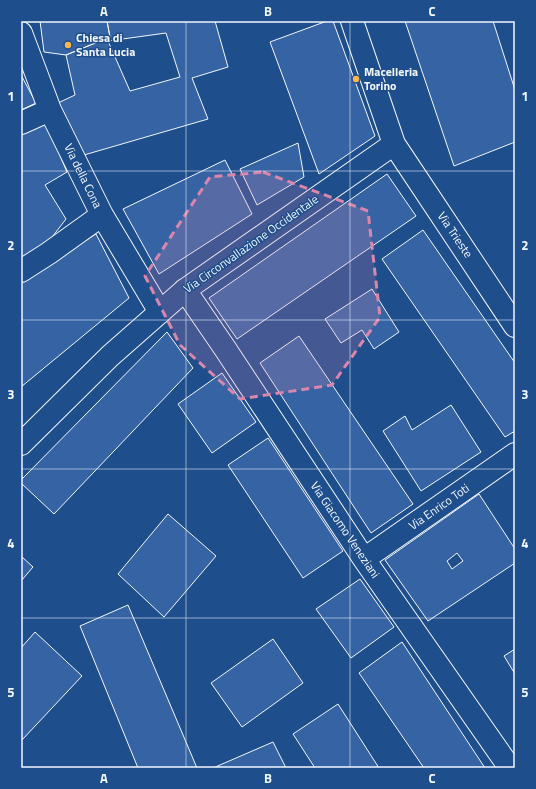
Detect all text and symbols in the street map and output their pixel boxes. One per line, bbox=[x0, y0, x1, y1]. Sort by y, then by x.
text: A bbox=[100, 1, 108, 21]
text: B bbox=[264, 1, 272, 21]
text: C bbox=[428, 1, 436, 21]
place label: Chiesa di Santa Lucia bbox=[76, 28, 135, 61]
marker: Chiesa di Santa Lucia bbox=[63, 40, 73, 50]
place label: Macelleria Torino bbox=[364, 62, 418, 95]
marker: Macelleria Torino bbox=[351, 74, 361, 84]
text: 1 bbox=[7, 86, 15, 106]
text: 1 bbox=[521, 86, 529, 106]
street label: Via della Cona bbox=[60, 140, 107, 211]
street label: Via Circonvallazione Occidentale bbox=[179, 190, 322, 298]
street label: Via Trieste bbox=[433, 208, 478, 262]
text: 2 bbox=[7, 235, 15, 255]
text: 2 bbox=[521, 235, 529, 255]
text: 3 bbox=[7, 384, 15, 404]
text: 3 bbox=[521, 384, 529, 404]
street label: Via Giacomo Veneziani bbox=[306, 478, 385, 582]
street label: Via Enrico Toti bbox=[404, 479, 473, 535]
text: 4 bbox=[7, 533, 15, 553]
text: 4 bbox=[521, 533, 529, 553]
text: 5 bbox=[7, 682, 15, 702]
text: 5 bbox=[521, 682, 529, 702]
text: A bbox=[100, 768, 108, 788]
text: B bbox=[264, 768, 272, 788]
text: C bbox=[428, 768, 436, 788]

